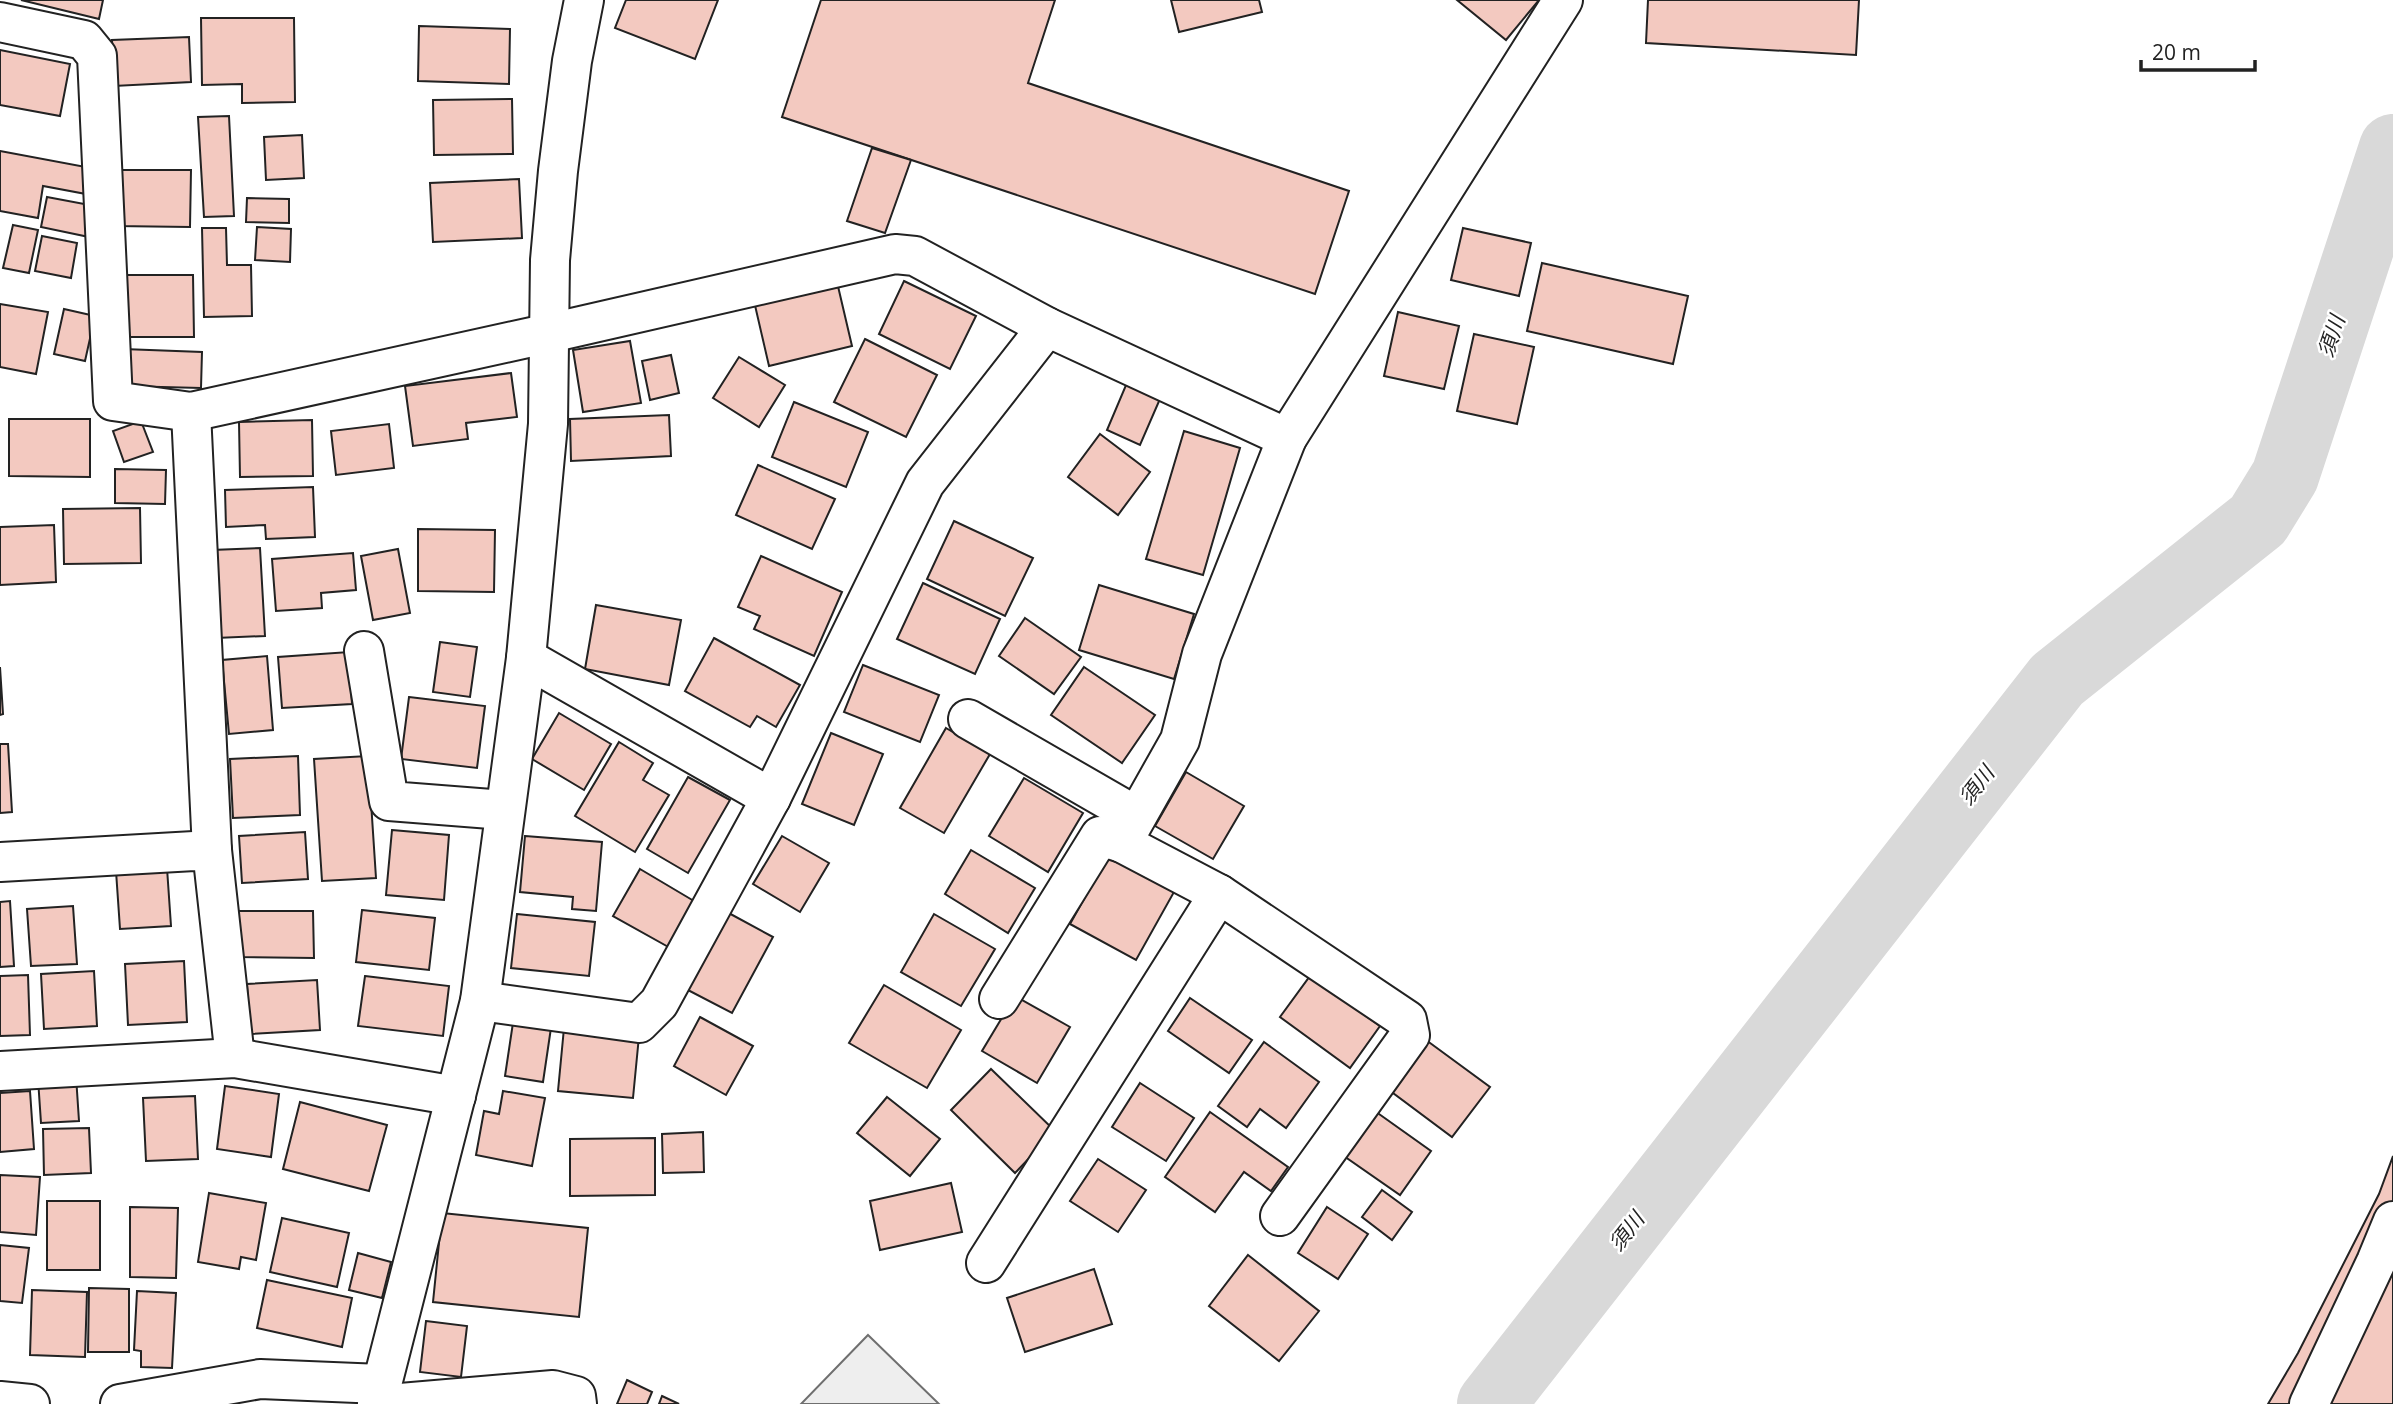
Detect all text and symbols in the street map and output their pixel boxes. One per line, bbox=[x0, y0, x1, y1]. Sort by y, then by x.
scale bar bbox=[2141, 28, 2255, 72]
text: 20 m bbox=[2152, 38, 2201, 66]
water label: 須川 bbox=[2311, 310, 2351, 360]
water label: 須川 bbox=[1952, 758, 2001, 810]
water label: 須川 bbox=[1602, 1204, 1651, 1256]

